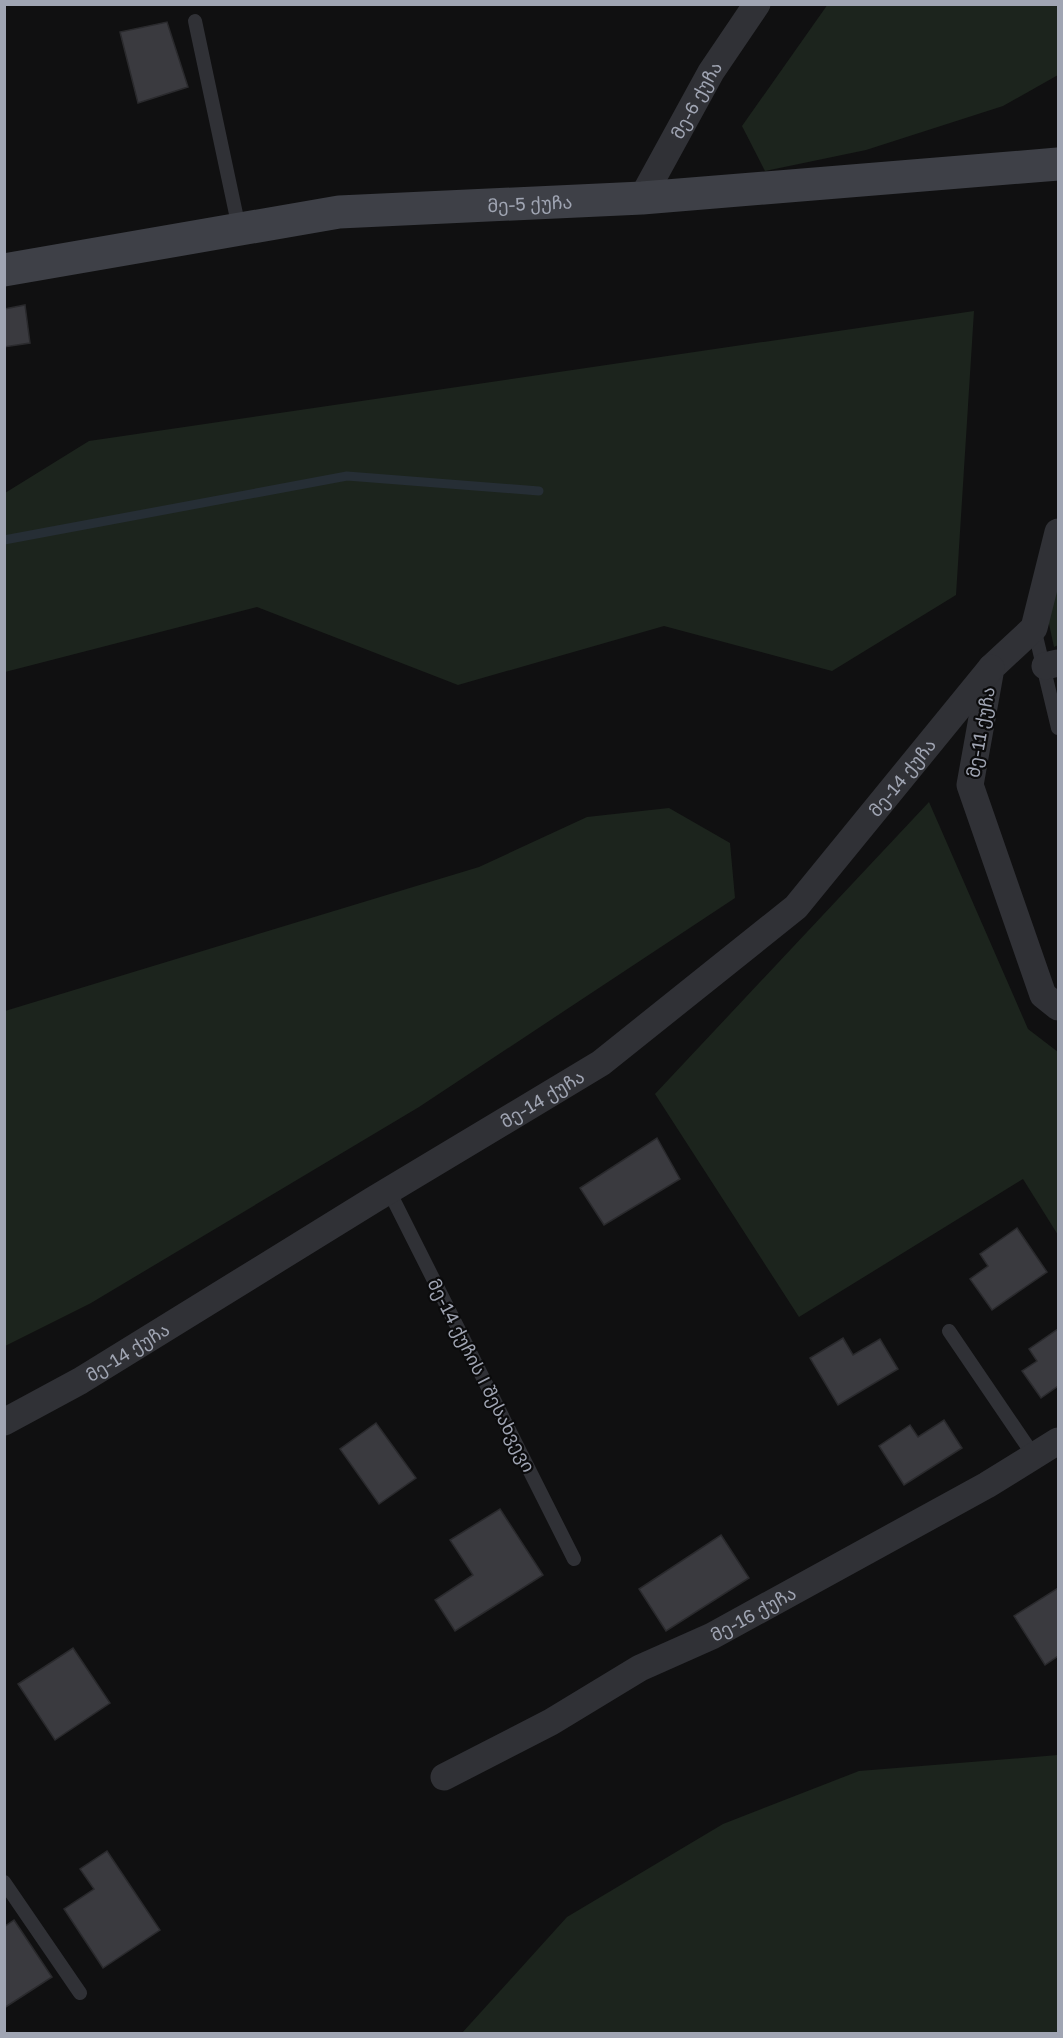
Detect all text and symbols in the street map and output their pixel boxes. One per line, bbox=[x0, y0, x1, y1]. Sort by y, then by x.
street label: მე-6 ქუჩა bbox=[666, 57, 726, 143]
street label: მე-5 ქუჩა bbox=[487, 190, 573, 217]
street label: მე-11 ქუჩა bbox=[961, 685, 1000, 779]
street label: მე-14 ქუჩა bbox=[864, 734, 940, 821]
street label: მე-14 ქუჩა bbox=[496, 1065, 588, 1132]
street label: მე-14 ქუჩის I შესახვევი bbox=[423, 1275, 540, 1476]
street label: მე-14 ქუჩა bbox=[81, 1318, 173, 1386]
street label: მე-16 ქუჩა bbox=[706, 1581, 800, 1646]

